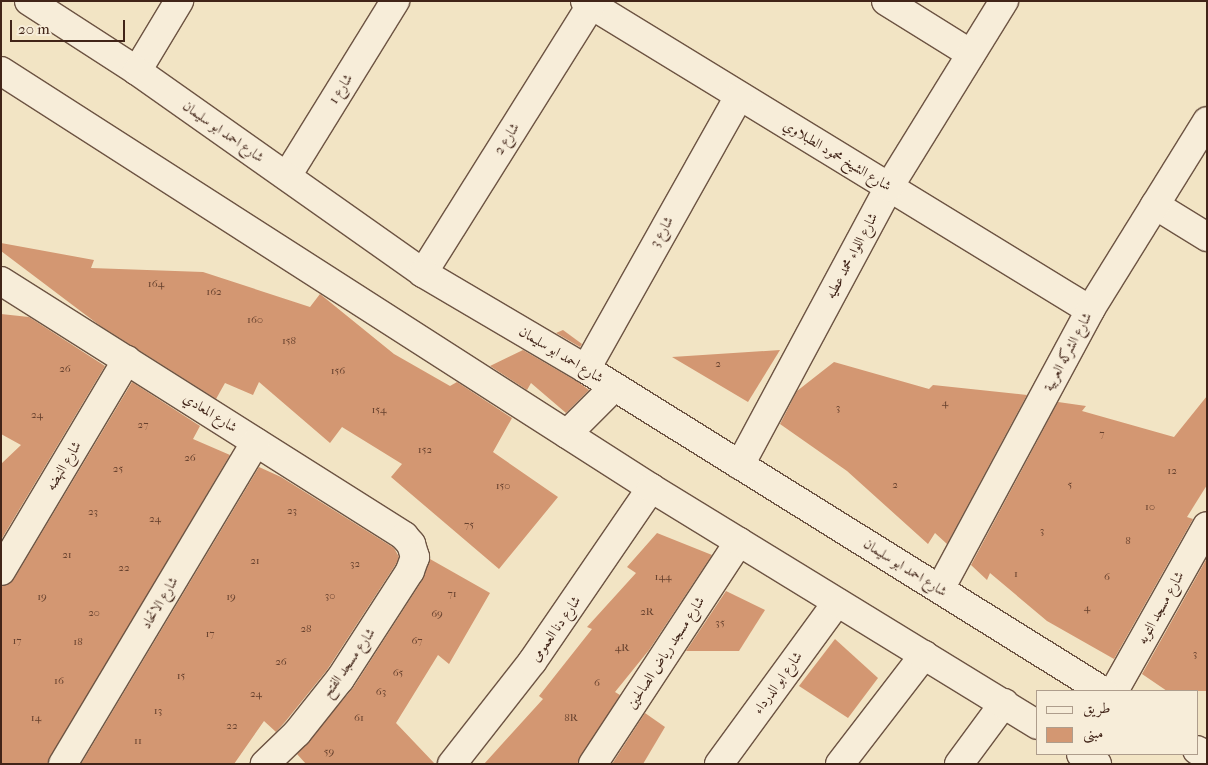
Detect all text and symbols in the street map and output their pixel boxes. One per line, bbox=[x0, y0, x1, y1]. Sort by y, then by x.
scale bar bbox=[12, 10, 128, 42]
text: 20 m bbox=[18, 20, 50, 38]
street label: شارع 1 bbox=[325, 71, 357, 107]
street label: شارع احمد ابو سليمان bbox=[179, 98, 267, 166]
street label: شارع الشيخ محمود الطبلاوي bbox=[780, 117, 894, 195]
street label: شارع 2 bbox=[491, 120, 523, 158]
street label: شارع اللواء محمد عطيه bbox=[822, 210, 882, 302]
street label: شارع 3 bbox=[647, 213, 677, 251]
house number: 164 bbox=[148, 277, 164, 291]
house number: 162 bbox=[206, 285, 222, 299]
street label: شارع الشركه العربية bbox=[1040, 310, 1096, 394]
house number: 160 bbox=[247, 313, 263, 327]
street label: شارع احمد ابو سليمان bbox=[516, 323, 606, 387]
house number: 158 bbox=[282, 334, 296, 348]
house number: 2 bbox=[715, 357, 721, 371]
house number: 26 bbox=[59, 362, 71, 376]
house number: 156 bbox=[331, 364, 345, 378]
street label: شارع المعادي bbox=[180, 390, 240, 436]
house number: 4 bbox=[942, 396, 948, 410]
house number: 3 bbox=[836, 401, 840, 415]
house number: 154 bbox=[371, 403, 387, 417]
house number: 24 bbox=[31, 408, 43, 422]
house number: 27 bbox=[138, 418, 148, 432]
house number: 7 bbox=[1099, 427, 1105, 441]
street label: شارع النهضه bbox=[43, 438, 85, 494]
house number: 152 bbox=[418, 443, 432, 457]
house number: 26 bbox=[184, 451, 196, 465]
house number: 25 bbox=[113, 462, 123, 476]
house number: 12 bbox=[1167, 464, 1177, 478]
house number: 2 bbox=[892, 478, 898, 492]
house number: 5 bbox=[1068, 478, 1072, 492]
house number: 150 bbox=[496, 479, 510, 493]
house number: 10 bbox=[1145, 500, 1155, 514]
house number: 23 bbox=[287, 504, 297, 518]
house number: 23 bbox=[88, 505, 98, 519]
house number: 24 bbox=[149, 512, 161, 526]
house number: 75 bbox=[464, 518, 474, 532]
house number: 3 bbox=[1040, 524, 1044, 538]
house number: 8 bbox=[1125, 534, 1131, 548]
street label: شارع احمد ابو سليمان bbox=[860, 536, 950, 600]
house number: 21 bbox=[62, 548, 72, 562]
house number: 21 bbox=[250, 554, 260, 568]
house number: 32 bbox=[350, 557, 360, 571]
house number: 22 bbox=[118, 561, 130, 575]
house number: 1 bbox=[1014, 567, 1018, 581]
street label: شارع مسجد التوبه bbox=[1134, 569, 1188, 647]
house number: 144 bbox=[655, 570, 671, 584]
house number: 6 bbox=[1104, 570, 1110, 584]
street label: شارع الاتحاد bbox=[138, 574, 182, 632]
house number: 71 bbox=[447, 587, 457, 601]
house number: 30 bbox=[325, 589, 335, 603]
house number: 19 bbox=[37, 590, 47, 604]
house number: 19 bbox=[226, 590, 236, 604]
street label: شارع دنا العمومى bbox=[527, 593, 585, 665]
street label: شارع مسجد رياض الصالحين bbox=[623, 594, 709, 712]
house number: 4 bbox=[1084, 601, 1090, 615]
house number: 2R bbox=[640, 605, 654, 619]
house number: 20 bbox=[88, 606, 100, 620]
house number: 69 bbox=[431, 607, 443, 621]
house number: 35 bbox=[715, 616, 725, 630]
house number: 28 bbox=[300, 622, 312, 636]
street label: شارع مسجد الفتح bbox=[319, 625, 379, 701]
house number: 17 bbox=[205, 627, 215, 641]
house number: 17 bbox=[12, 634, 22, 648]
house number: 67 bbox=[411, 634, 423, 648]
house number: 18 bbox=[73, 635, 83, 649]
house number: 4R bbox=[615, 641, 629, 655]
house number: 3 bbox=[1193, 647, 1197, 661]
street label: شارع ابو الدرداء bbox=[750, 649, 806, 717]
house number: 26 bbox=[275, 655, 287, 669]
house number: 65 bbox=[393, 666, 403, 680]
house number: 15 bbox=[177, 669, 185, 683]
house number: 16 bbox=[54, 674, 64, 688]
house number: 6 bbox=[594, 676, 600, 690]
house number: 63 bbox=[376, 685, 386, 699]
house number: 24 bbox=[250, 687, 262, 701]
legend bbox=[1036, 690, 1198, 755]
text: طريق bbox=[1083, 699, 1110, 717]
house number: 13 bbox=[154, 704, 162, 718]
house number: 14 bbox=[31, 711, 41, 725]
house number: 61 bbox=[354, 711, 364, 725]
house number: 8R bbox=[564, 711, 578, 725]
house number: 22 bbox=[226, 719, 238, 733]
text: مبنى bbox=[1083, 724, 1103, 742]
house number: 11 bbox=[134, 734, 142, 748]
house number: 59 bbox=[324, 745, 334, 759]

